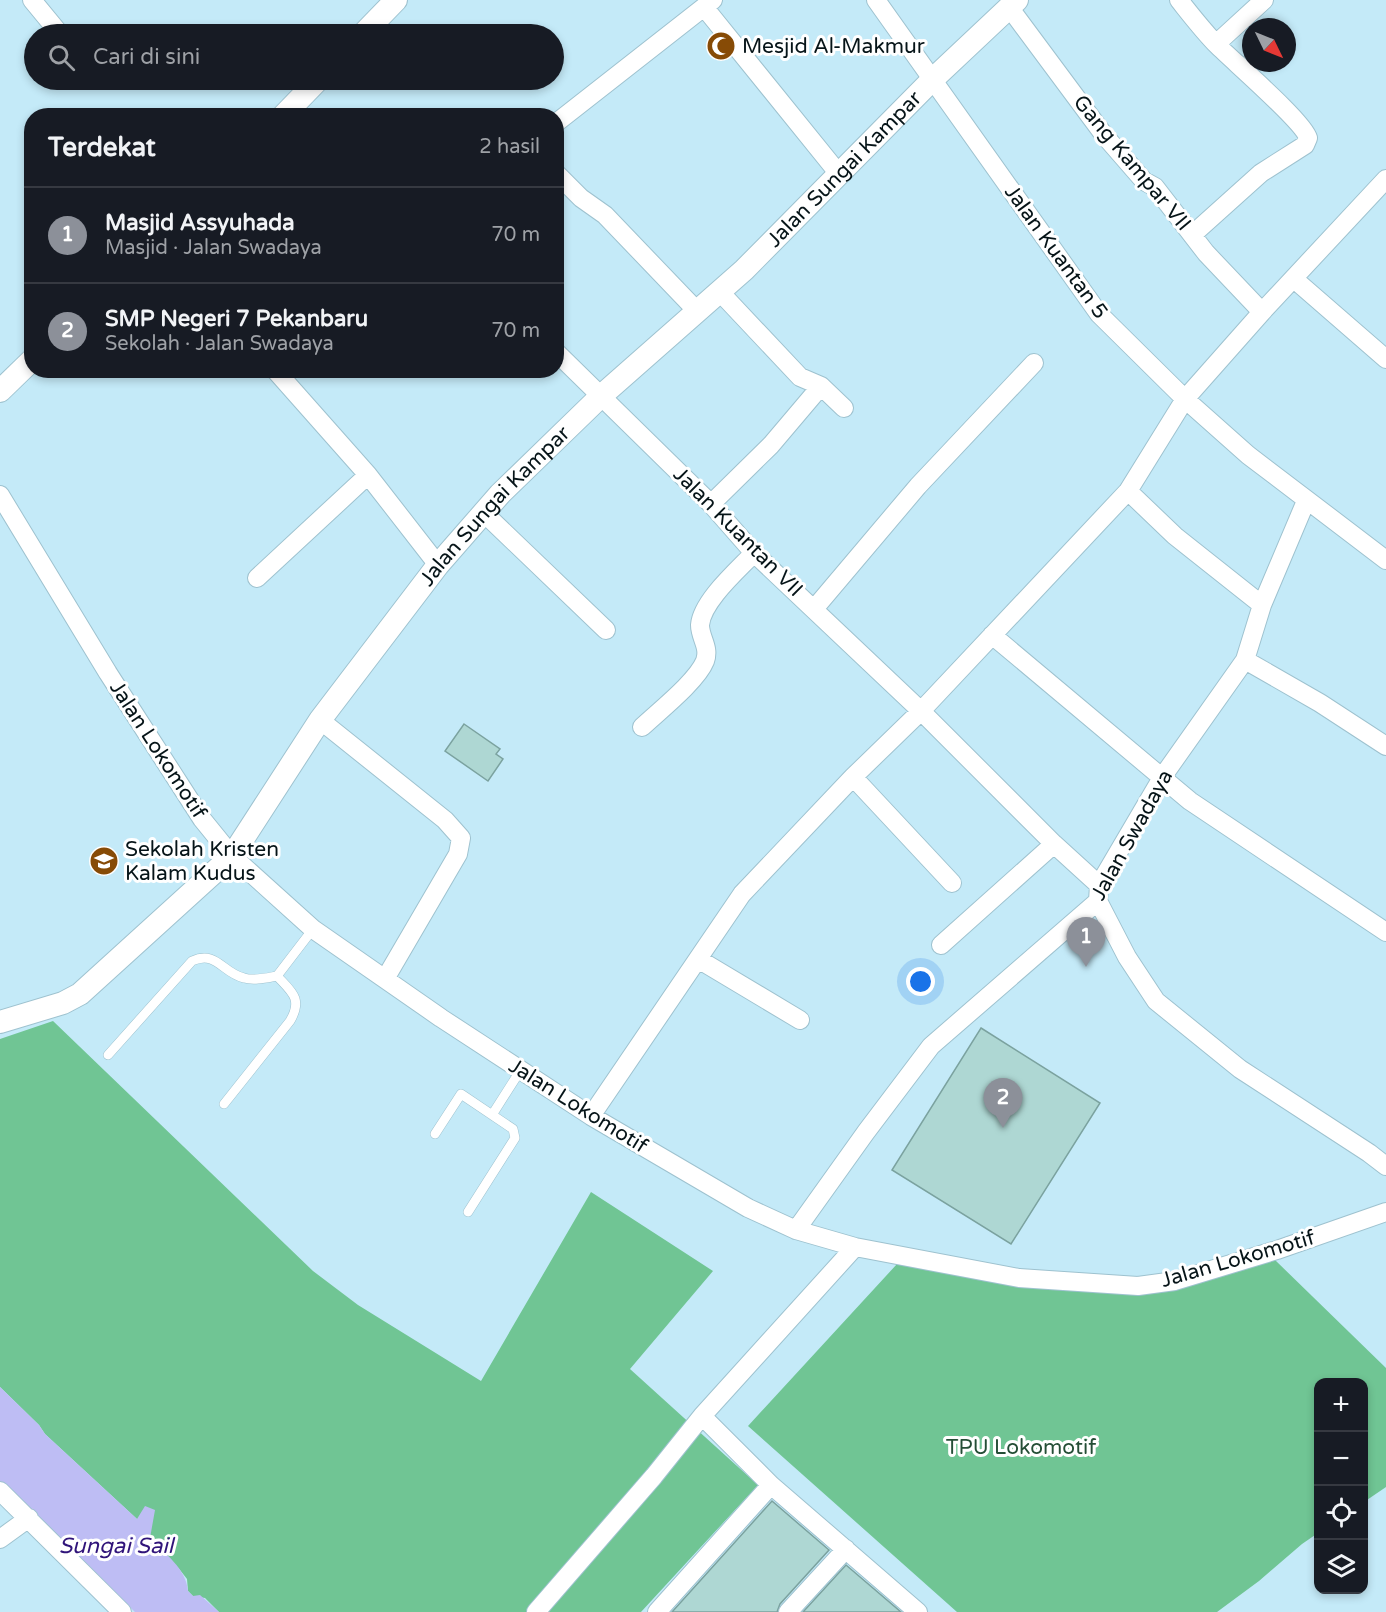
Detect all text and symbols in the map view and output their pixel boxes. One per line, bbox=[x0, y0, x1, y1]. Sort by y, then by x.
north arrow bbox=[1242, 18, 1296, 72]
search box bbox=[24, 24, 564, 90]
mosque icon: Mesjid Al-Makmur bbox=[705, 30, 737, 62]
place label: Mesjid Al-Makmur bbox=[742, 34, 925, 59]
icon: search bbox=[45, 41, 78, 74]
text: Cari di sini bbox=[93, 44, 200, 70]
street label: Jalan Sungai Kampar bbox=[762, 86, 927, 252]
street label: Gang Kampar VII bbox=[1068, 90, 1196, 236]
text: Terdekat bbox=[48, 132, 156, 163]
text: 2 hasil bbox=[479, 135, 540, 159]
street label: Jalan Kuantan 5 bbox=[999, 180, 1113, 324]
text: Masjid Assyuhada bbox=[105, 210, 295, 236]
text: 1 bbox=[61, 223, 74, 247]
text: 70 m bbox=[491, 223, 540, 247]
text: Masjid · Jalan Swadaya bbox=[105, 236, 322, 260]
text: SMP Negeri 7 Pekanbaru bbox=[105, 306, 368, 332]
text: 2 bbox=[61, 319, 74, 343]
text: 70 m bbox=[491, 319, 540, 343]
text: Sekolah · Jalan Swadaya bbox=[105, 332, 334, 356]
street label: Jalan Sungai Kampar bbox=[414, 421, 575, 591]
street label: Jalan Kuantan VII bbox=[668, 462, 808, 602]
street label: Jalan Lokomotif bbox=[104, 677, 212, 823]
street label: Jalan Swadaya bbox=[1086, 765, 1178, 905]
place label: Sekolah Kristen Kalam Kudus bbox=[125, 837, 279, 886]
school or university icon: Sekolah Kristen Kalam Kudus bbox=[88, 845, 120, 877]
pin: 1 bbox=[1066, 918, 1106, 967]
your location bbox=[906, 967, 935, 996]
street label: Jalan Lokomotif bbox=[504, 1053, 652, 1159]
pin: 2 bbox=[984, 1078, 1022, 1128]
street label: Jalan Lokomotif bbox=[1158, 1225, 1318, 1293]
map controls bbox=[1314, 1378, 1368, 1594]
button: + bbox=[1314, 1378, 1368, 1432]
button: − bbox=[1314, 1432, 1368, 1486]
park label: TPU Lokomotif bbox=[946, 1435, 1096, 1460]
button: locate bbox=[1314, 1486, 1368, 1540]
water label: Sungai Sail bbox=[59, 1533, 176, 1559]
button: layers bbox=[1314, 1540, 1368, 1594]

